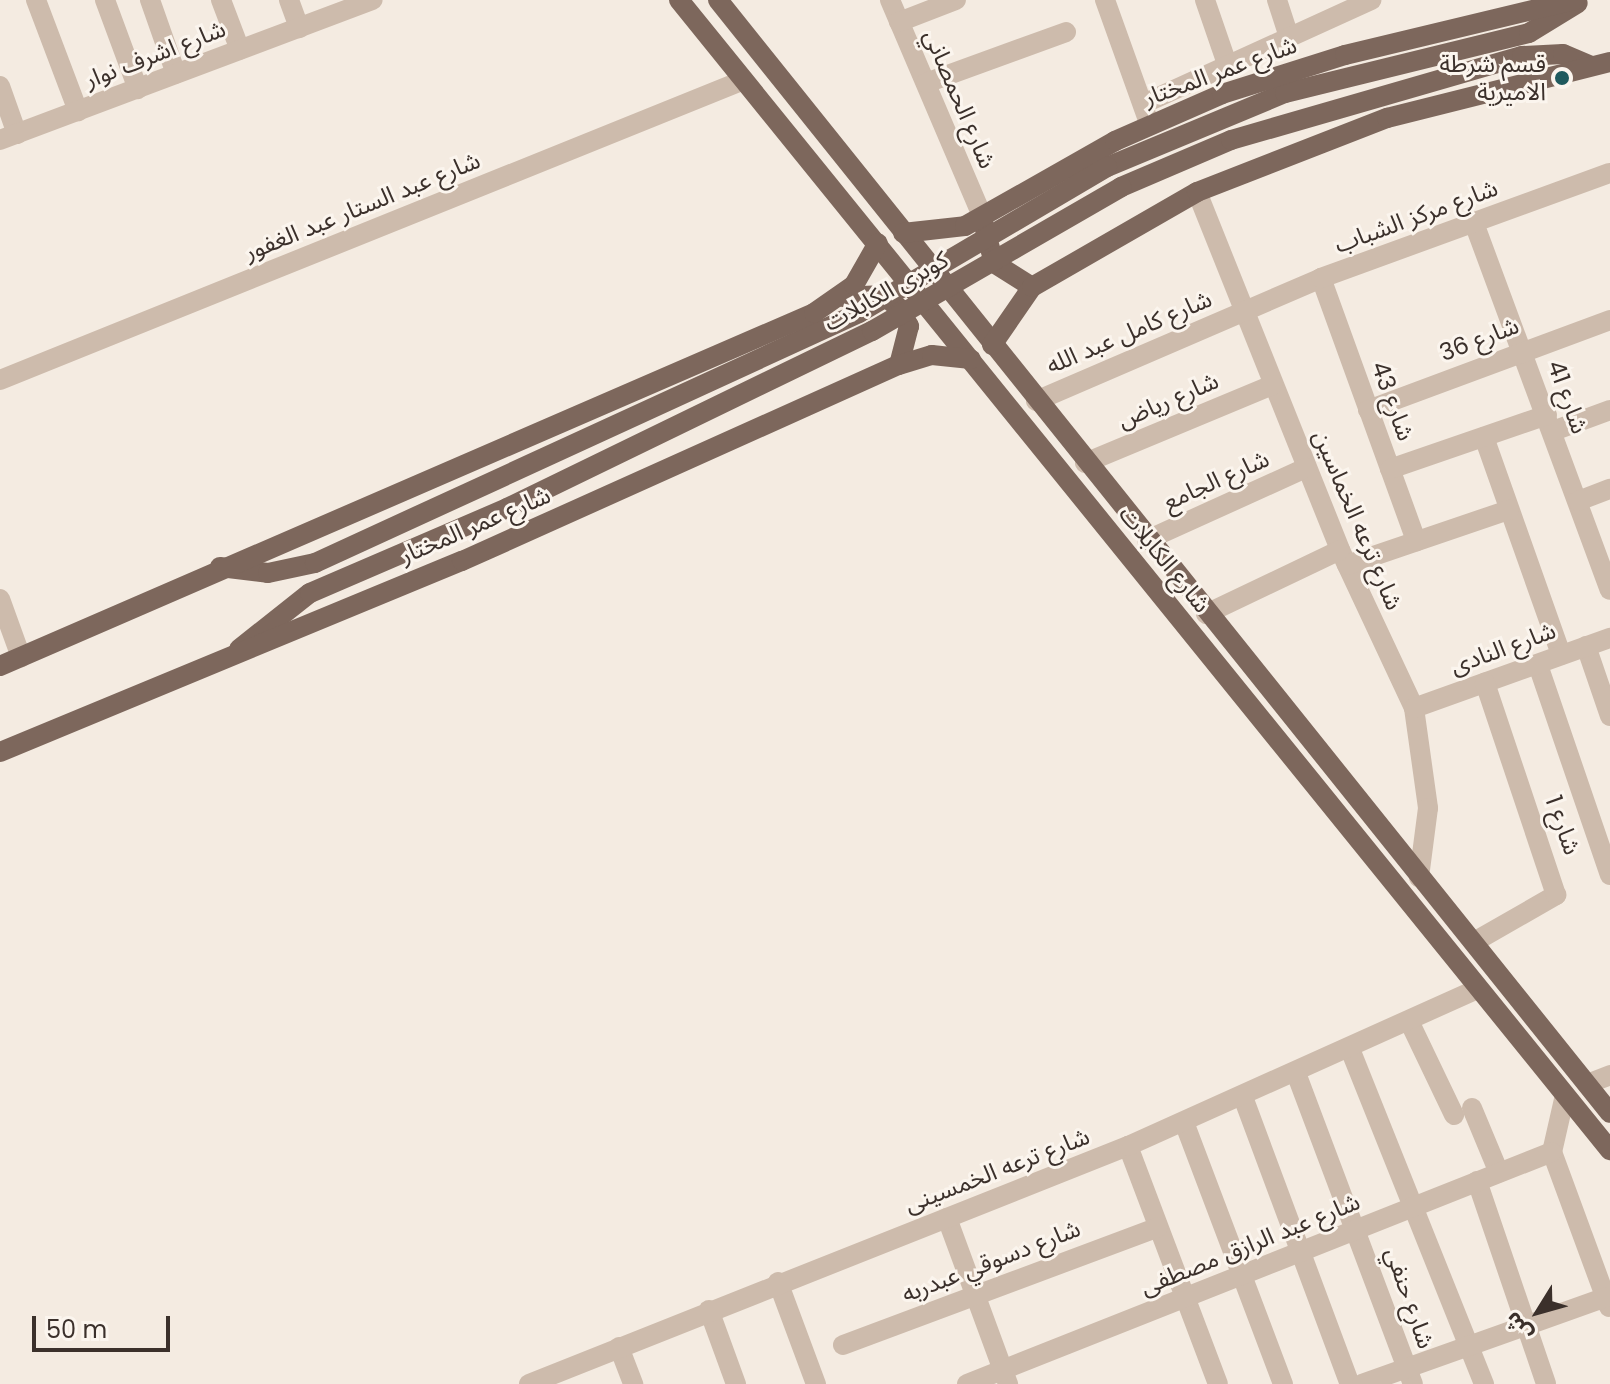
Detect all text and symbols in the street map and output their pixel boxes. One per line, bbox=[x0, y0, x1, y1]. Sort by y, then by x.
street label: شارع اشرف نوار bbox=[80, 14, 230, 94]
street label: شارع الحمصاني bbox=[918, 25, 1002, 173]
street label: شارع عمر المختار bbox=[1139, 30, 1301, 112]
place label: قسم شرطة الاميرية bbox=[1439, 50, 1546, 106]
marker: قسم شرطة الاميرية bbox=[1553, 69, 1571, 87]
street label: شارع عبد الستار عبد الغفور bbox=[240, 145, 484, 267]
street label: شارع مركز الشباب bbox=[1330, 173, 1502, 259]
street label: كوبرى الكابلات bbox=[819, 245, 953, 337]
street label: شارع كامل عبد الله bbox=[1042, 284, 1216, 380]
street label: شارع 36 bbox=[1435, 311, 1523, 367]
street label: شارع 41 bbox=[1541, 356, 1595, 438]
street label: شارع 43 bbox=[1365, 357, 1421, 445]
street label: شارع رياض bbox=[1113, 366, 1223, 434]
street label: شارع ترعه الخماسين bbox=[1307, 426, 1409, 614]
street label: شارع الجامع bbox=[1159, 444, 1273, 516]
street label: شارع عمر المختار bbox=[395, 480, 555, 570]
street label: شارع الكابلات bbox=[1113, 500, 1217, 618]
street label: شارع النادى bbox=[1446, 616, 1560, 680]
street label: شارع 1 bbox=[1539, 791, 1587, 859]
street label: شارع ترعه الخمسينى bbox=[900, 1121, 1094, 1219]
street label: شارع عبد الرازق مصطفى bbox=[1136, 1187, 1364, 1301]
street label: شارع دسوقي عبدربه bbox=[898, 1214, 1084, 1308]
street label: شارع حنفي bbox=[1379, 1244, 1441, 1352]
north arrow bbox=[1498, 1272, 1578, 1352]
scale bar bbox=[36, 1300, 174, 1350]
text: ش bbox=[1497, 1305, 1540, 1348]
text: 50 m bbox=[46, 1313, 107, 1346]

